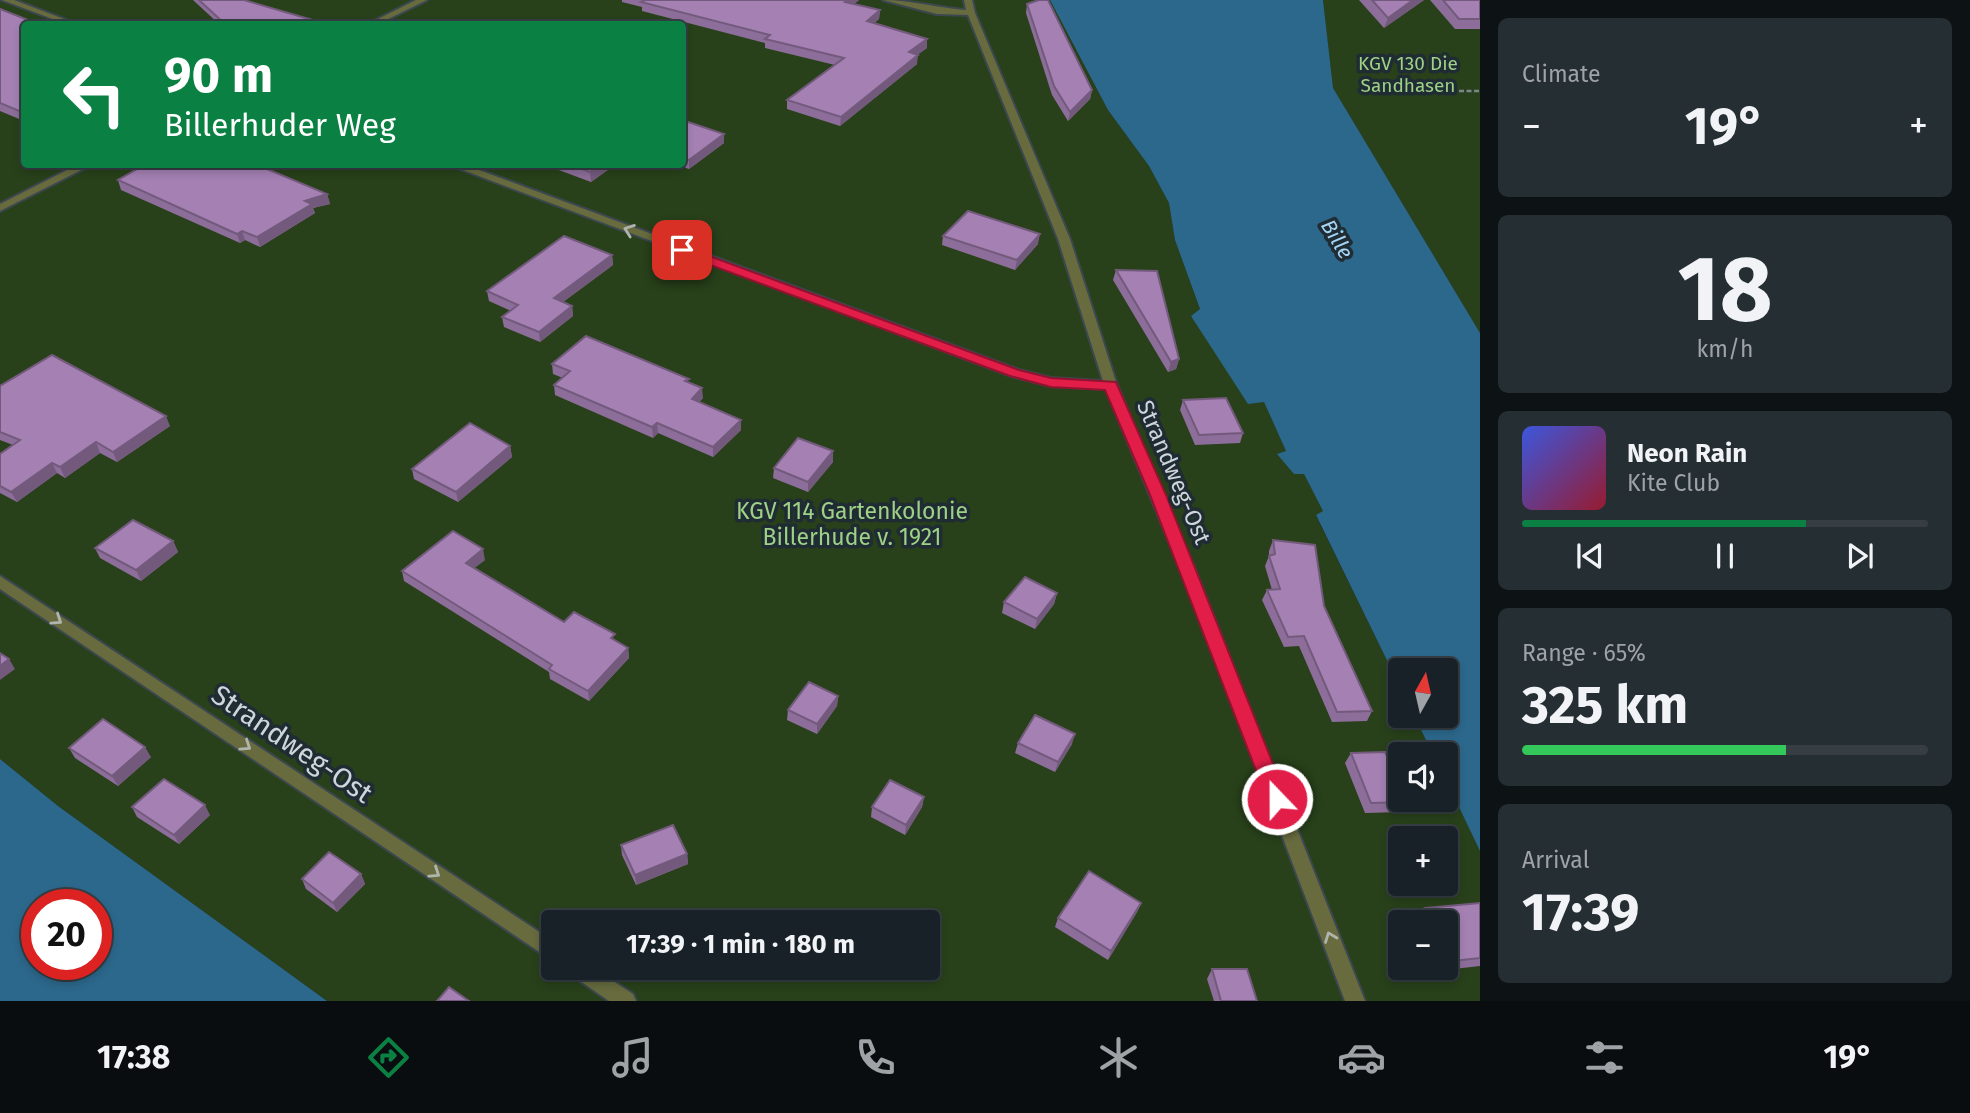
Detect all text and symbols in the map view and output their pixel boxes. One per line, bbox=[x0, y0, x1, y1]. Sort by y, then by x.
text: 90 m bbox=[164, 46, 273, 105]
icon: left bbox=[49, 49, 140, 140]
park label: KGV 130 Die Sandhasen bbox=[1358, 52, 1458, 97]
text: Climate bbox=[1522, 60, 1601, 88]
text: 19° bbox=[1685, 95, 1765, 158]
text: − bbox=[1522, 103, 1541, 149]
text: + bbox=[1909, 103, 1928, 149]
text: Billerhuder Weg bbox=[164, 106, 396, 144]
water label: Bille bbox=[1315, 215, 1359, 264]
pin bbox=[652, 220, 712, 280]
one-way arrow bbox=[623, 224, 635, 238]
icon: arrive bbox=[663, 231, 701, 269]
text: 18 bbox=[1677, 235, 1773, 344]
text: km/h bbox=[1697, 335, 1753, 363]
street label: Strandweg-Ost bbox=[1131, 396, 1217, 549]
text: Neon Rain bbox=[1627, 438, 1747, 469]
text: Kite Club bbox=[1627, 469, 1720, 497]
park label: KGV 114 Gartenkolonie Billerhude v. 1921 bbox=[736, 497, 968, 551]
icon: previous bbox=[1571, 537, 1609, 575]
icon: pause bbox=[1706, 537, 1744, 575]
icon: next bbox=[1841, 537, 1879, 575]
one-way arrow bbox=[49, 612, 62, 624]
text: Range · 65% bbox=[1522, 639, 1646, 667]
north arrow bbox=[1388, 658, 1458, 728]
map controls bbox=[1388, 658, 1458, 980]
text: 325 km bbox=[1522, 674, 1688, 737]
street label: Strandweg-Ost bbox=[205, 678, 379, 810]
one-way arrow bbox=[238, 738, 251, 751]
button: sound bbox=[1388, 742, 1458, 812]
position arrow bbox=[1240, 762, 1314, 836]
button: + bbox=[1388, 826, 1458, 896]
text: Arrival bbox=[1522, 846, 1589, 874]
one-way arrow bbox=[427, 865, 440, 877]
text: 17:39 bbox=[1522, 881, 1639, 944]
speed limit sign: 20 bbox=[21, 889, 112, 980]
button: − bbox=[1388, 910, 1458, 980]
text: 17:39 · 1 min · 180 m bbox=[626, 929, 855, 960]
one-way arrow bbox=[1325, 932, 1339, 944]
icon: directions bbox=[364, 1033, 413, 1082]
icon: music bbox=[608, 1033, 657, 1082]
icon: phone bbox=[851, 1033, 900, 1082]
icon: climate bbox=[1094, 1033, 1143, 1082]
icon: car bbox=[1337, 1033, 1386, 1082]
icon: filters bbox=[1580, 1033, 1629, 1082]
text: 17:38 bbox=[97, 1038, 170, 1076]
text: 19° bbox=[1823, 1038, 1873, 1076]

